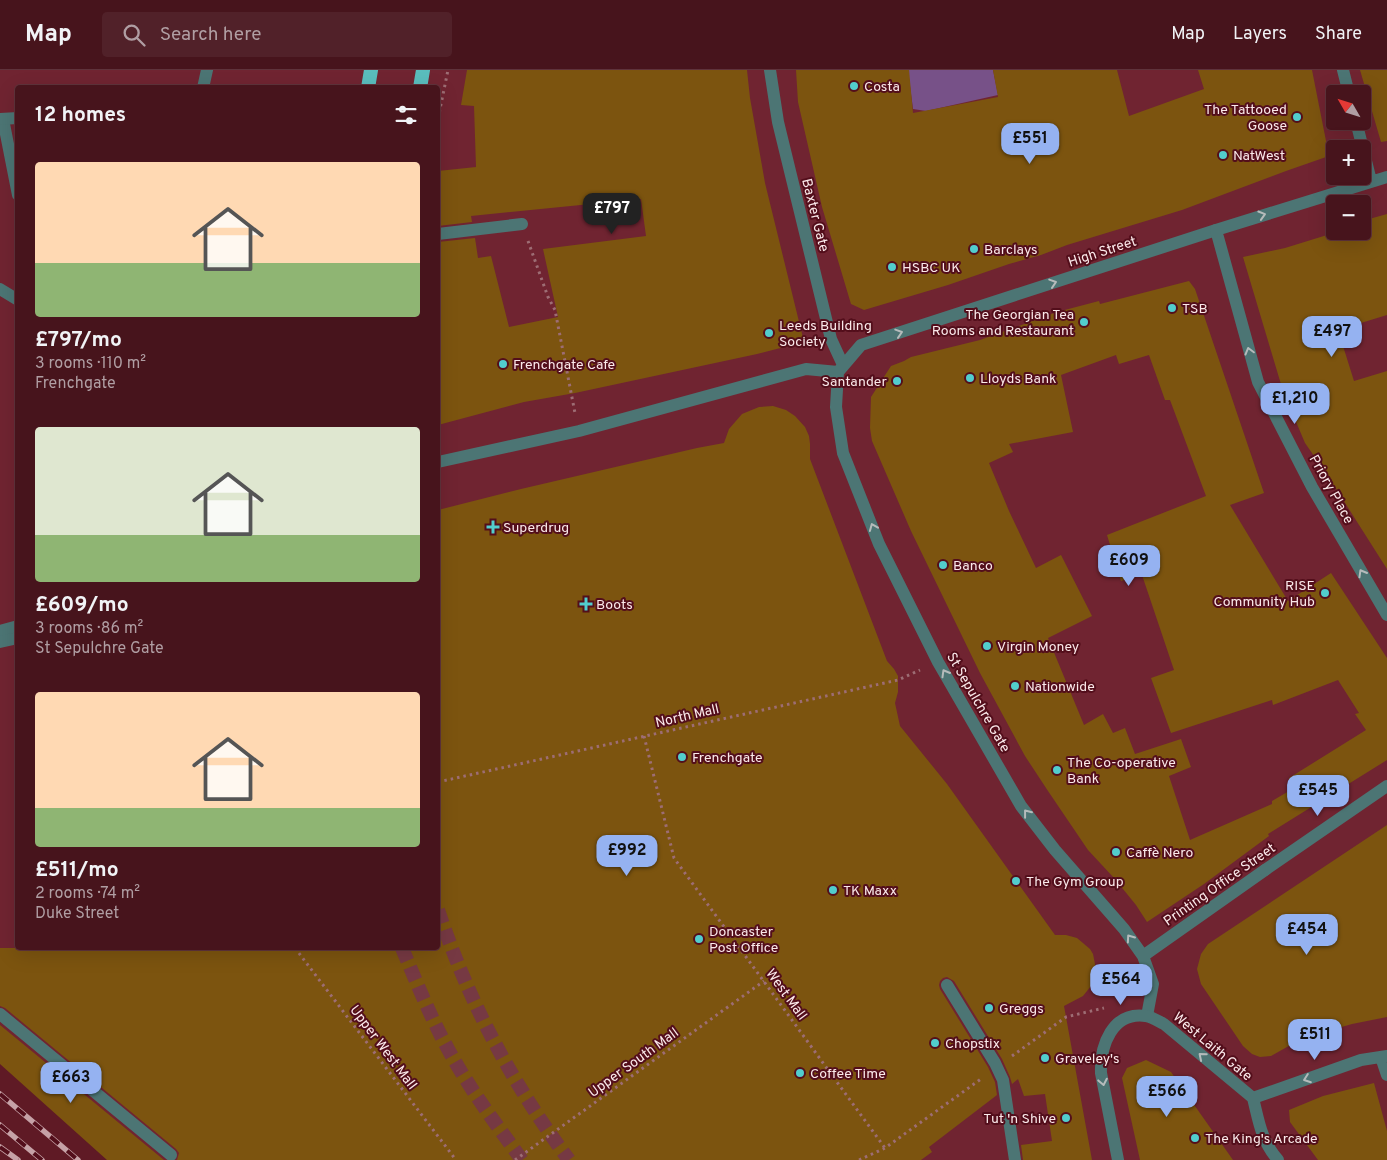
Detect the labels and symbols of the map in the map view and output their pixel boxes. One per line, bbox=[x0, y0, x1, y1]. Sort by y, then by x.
place label: Costa bbox=[864, 79, 900, 96]
marker: Costa bbox=[848, 80, 860, 92]
north arrow bbox=[1326, 85, 1371, 130]
place label: The Tattooed Goose bbox=[1204, 102, 1287, 135]
marker: The Tattooed Goose bbox=[1291, 111, 1303, 123]
pin: £551 bbox=[1000, 122, 1060, 165]
place label: NatWest bbox=[1233, 148, 1285, 165]
marker: NatWest bbox=[1217, 149, 1229, 161]
street label: Baxter Gate bbox=[797, 177, 832, 254]
pin: £797 bbox=[582, 192, 642, 235]
one-way arrow bbox=[1258, 211, 1266, 221]
street label: High Street bbox=[1066, 233, 1139, 271]
place label: Barclays bbox=[984, 242, 1038, 259]
marker: Barclays bbox=[968, 243, 980, 255]
place label: HSBC UK bbox=[902, 260, 960, 277]
marker: HSBC UK bbox=[886, 261, 898, 273]
one-way arrow bbox=[1049, 278, 1057, 288]
place label: TSB bbox=[1182, 301, 1208, 318]
marker: TSB bbox=[1166, 302, 1178, 314]
place label: The Georgian Tea Rooms and Restaurant bbox=[932, 307, 1074, 340]
marker: The Georgian Tea Rooms and Restaurant bbox=[1078, 316, 1090, 328]
pin: £497 bbox=[1302, 316, 1362, 358]
place label: Leeds Building Society bbox=[779, 318, 872, 351]
marker: Leeds Building Society bbox=[763, 327, 775, 339]
one-way arrow bbox=[894, 329, 902, 339]
one-way arrow bbox=[1244, 347, 1255, 356]
place label: Frenchgate Cafe bbox=[513, 357, 615, 374]
marker: Frenchgate Cafe bbox=[497, 358, 509, 370]
place label: Lloyds Bank bbox=[980, 371, 1056, 388]
marker: Lloyds Bank bbox=[964, 372, 976, 384]
place label: Santander bbox=[822, 374, 888, 391]
marker: Santander bbox=[891, 375, 903, 387]
pin: £1,210 bbox=[1254, 382, 1336, 425]
street label: Priory Place bbox=[1305, 452, 1357, 527]
place label: Superdrug bbox=[503, 520, 569, 537]
marker: Superdrug bbox=[487, 521, 499, 533]
one-way arrow bbox=[869, 523, 879, 532]
pin: £609 bbox=[1099, 544, 1159, 587]
place label: Banco bbox=[953, 558, 993, 575]
marker: Banco bbox=[937, 559, 949, 571]
one-way arrow bbox=[1359, 570, 1369, 579]
place label: RISE Community Hub bbox=[1214, 578, 1315, 611]
marker: RISE Community Hub bbox=[1319, 587, 1331, 599]
place label: Boots bbox=[596, 597, 633, 614]
marker: Boots bbox=[580, 598, 592, 610]
place label: Virgin Money bbox=[997, 639, 1079, 656]
marker: Virgin Money bbox=[981, 640, 993, 652]
street label: St Sepulchre Gate bbox=[942, 650, 1013, 756]
one-way arrow bbox=[941, 669, 951, 678]
place label: Nationwide bbox=[1025, 679, 1095, 696]
marker: Nationwide bbox=[1009, 680, 1021, 692]
street label: North Mall bbox=[654, 701, 721, 732]
place label: Frenchgate bbox=[692, 750, 763, 767]
marker: Frenchgate bbox=[676, 751, 688, 763]
place label: The Co-operative Bank bbox=[1067, 755, 1176, 788]
marker: The Co-operative Bank bbox=[1051, 764, 1063, 776]
pin: £545 bbox=[1288, 774, 1348, 817]
one-way arrow bbox=[1024, 810, 1032, 819]
pin: £992 bbox=[597, 834, 657, 877]
street label: Printing Office Street bbox=[1161, 840, 1279, 930]
place label: Caffè Nero bbox=[1126, 845, 1193, 862]
marker: Caffè Nero bbox=[1110, 846, 1122, 858]
place label: The Gym Group bbox=[1026, 874, 1124, 891]
marker: The Gym Group bbox=[1010, 875, 1022, 887]
place label: TK Maxx bbox=[843, 883, 897, 900]
marker: TK Maxx bbox=[827, 884, 839, 896]
pin: £454 bbox=[1277, 914, 1337, 956]
place label: Doncaster Post Office bbox=[709, 924, 778, 957]
marker: Doncaster Post Office bbox=[693, 933, 705, 945]
one-way arrow bbox=[1128, 935, 1136, 944]
pin: £564 bbox=[1091, 964, 1151, 1006]
street label: West Mall bbox=[761, 966, 810, 1024]
place label: Greggs bbox=[999, 1001, 1044, 1018]
street label: Upper West Mall bbox=[346, 1002, 420, 1093]
marker: Greggs bbox=[983, 1002, 995, 1014]
street label: West Laith Gate bbox=[1169, 1009, 1255, 1085]
pin: £511 bbox=[1285, 1018, 1345, 1061]
street label: Upper South Mall bbox=[585, 1025, 682, 1102]
place label: Chopstix bbox=[945, 1036, 1000, 1053]
marker: Chopstix bbox=[929, 1037, 941, 1049]
place label: Graveley's bbox=[1055, 1051, 1120, 1068]
marker: Graveley's bbox=[1039, 1052, 1051, 1064]
one-way arrow bbox=[1198, 1053, 1207, 1062]
pin: £663 bbox=[41, 1062, 101, 1104]
place label: Coffee Time bbox=[810, 1066, 886, 1083]
marker: Coffee Time bbox=[794, 1067, 806, 1079]
one-way arrow bbox=[1303, 1073, 1312, 1083]
pin: £566 bbox=[1137, 1076, 1197, 1118]
one-way arrow bbox=[1097, 1077, 1107, 1086]
place label: Tut 'n Shive bbox=[983, 1111, 1056, 1128]
marker: Tut 'n Shive bbox=[1060, 1112, 1072, 1124]
place label: The King's Arcade bbox=[1205, 1131, 1318, 1148]
marker: The King's Arcade bbox=[1189, 1132, 1201, 1144]

